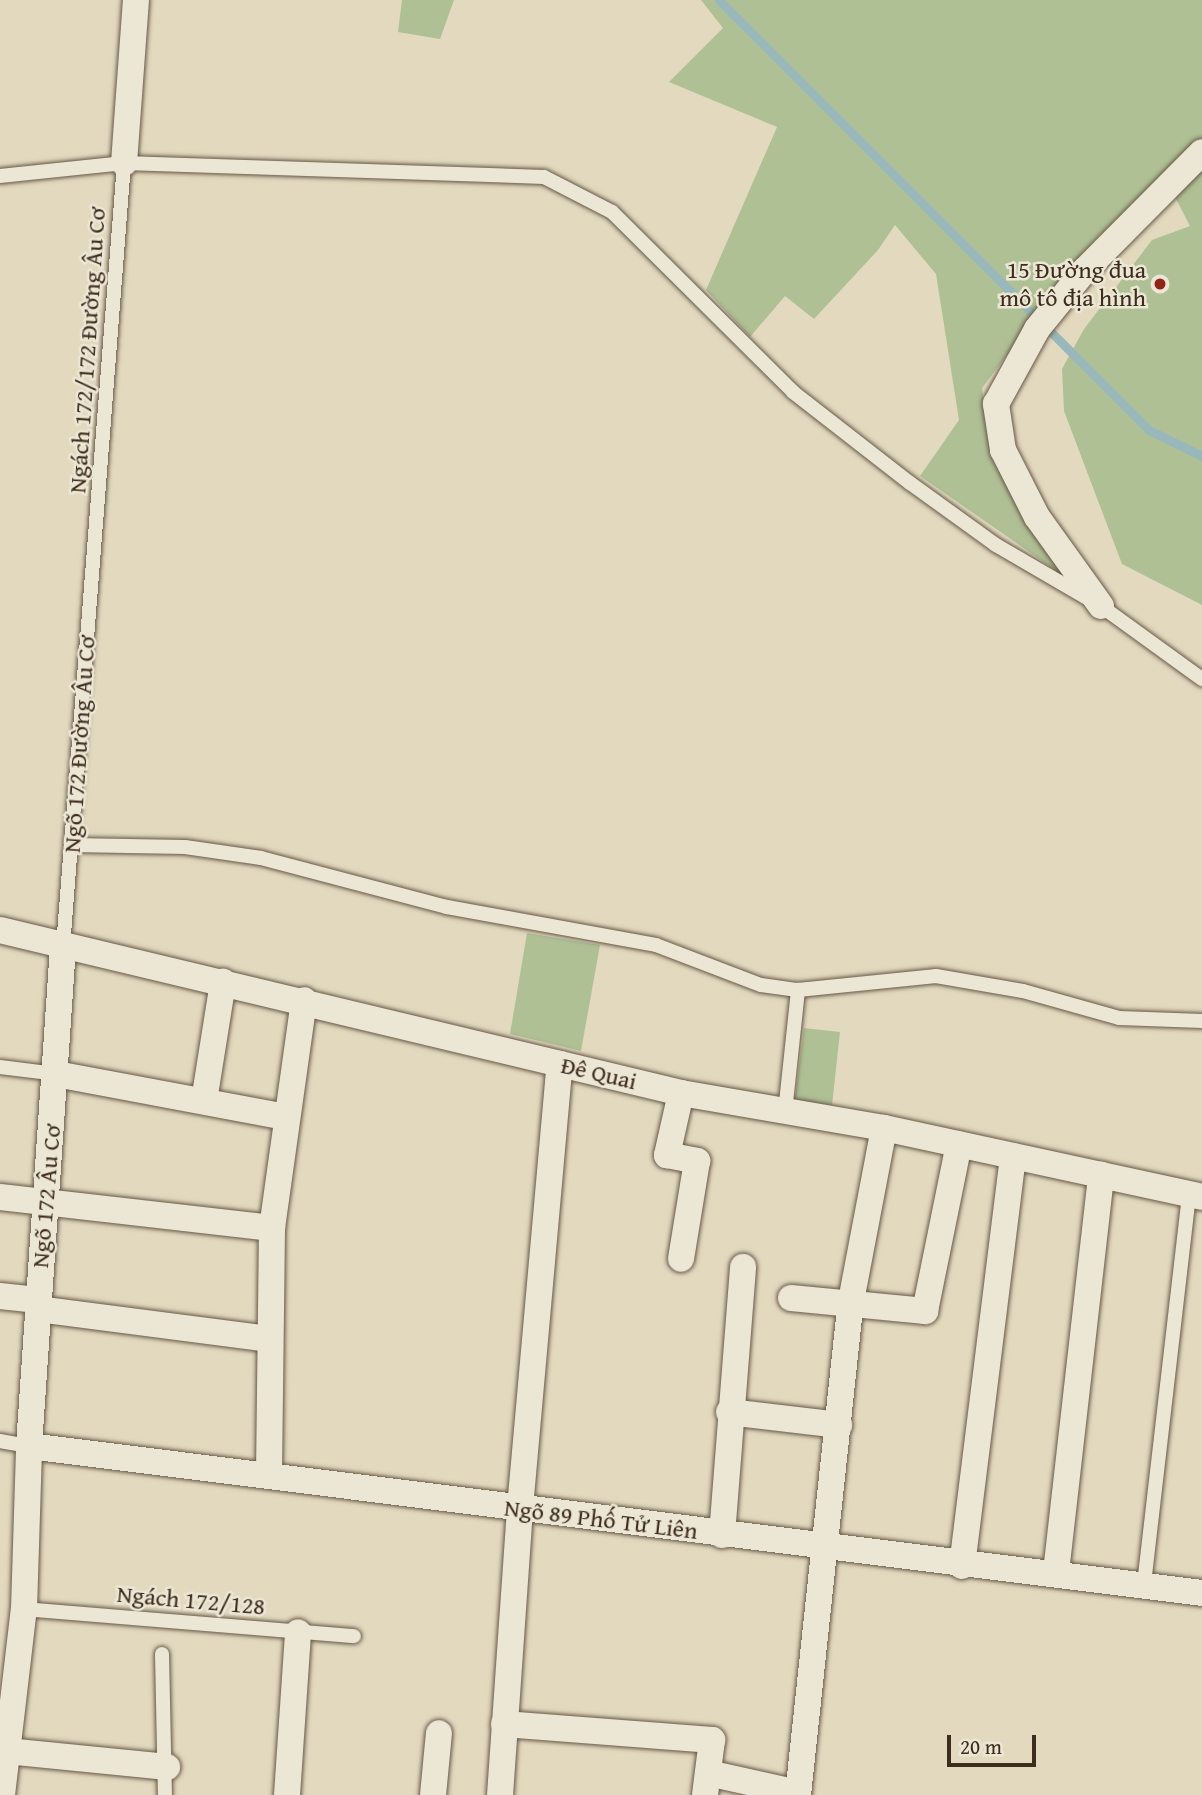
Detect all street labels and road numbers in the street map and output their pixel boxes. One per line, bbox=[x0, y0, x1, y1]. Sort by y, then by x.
street label: Ngách 172/172 Đường Âu Cơ bbox=[63, 206, 111, 494]
street label: Ngõ 172 Đường Âu Cơ bbox=[57, 634, 101, 854]
street label: Đê Quai bbox=[558, 1050, 640, 1096]
street label: Ngõ 172 Âu Cơ bbox=[25, 1123, 67, 1269]
street label: Ngõ 89 Phố Tử Liên bbox=[503, 1493, 699, 1545]
street label: Ngách 172/128 bbox=[116, 1579, 266, 1621]

